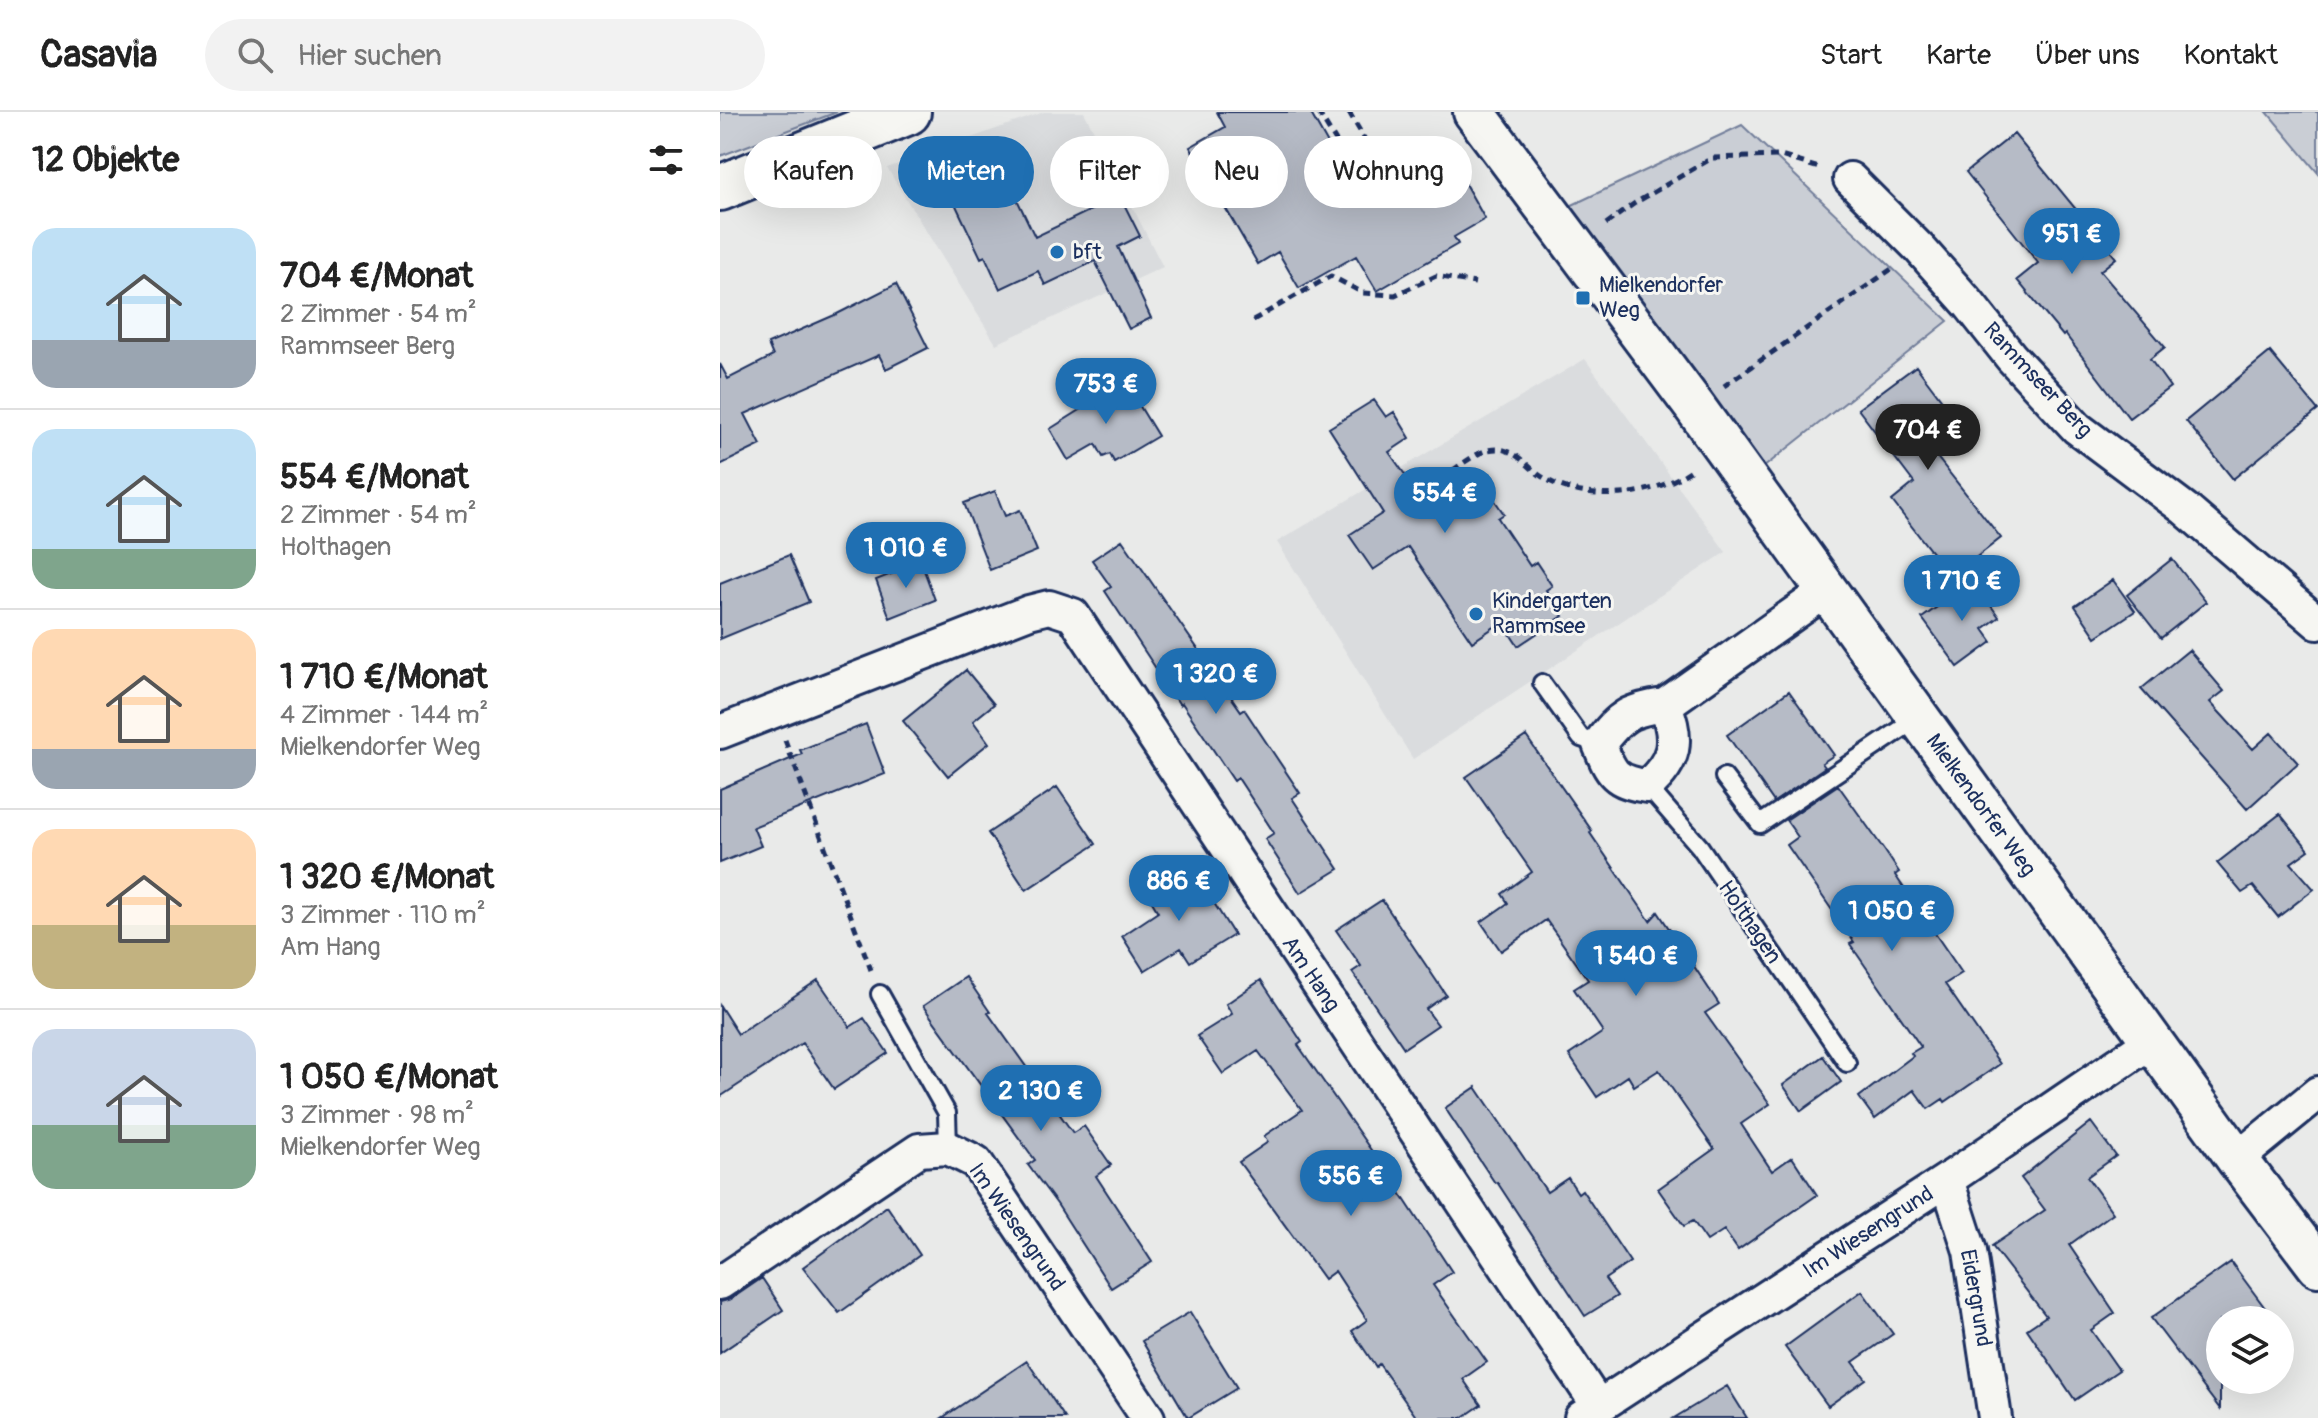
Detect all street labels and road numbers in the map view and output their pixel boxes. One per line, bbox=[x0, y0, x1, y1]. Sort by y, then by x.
street label: Rammseer Berg bbox=[1977, 316, 2099, 444]
street label: Mielkendorfer Weg bbox=[1920, 728, 2042, 882]
street label: Holthagen bbox=[1712, 875, 1788, 969]
street label: Am Hang bbox=[1276, 931, 1346, 1017]
street label: Im Wiesengrund bbox=[963, 1158, 1071, 1296]
street label: Im Wiesengrund bbox=[1797, 1179, 1939, 1285]
street label: Eidergrund bbox=[1954, 1247, 1998, 1349]

